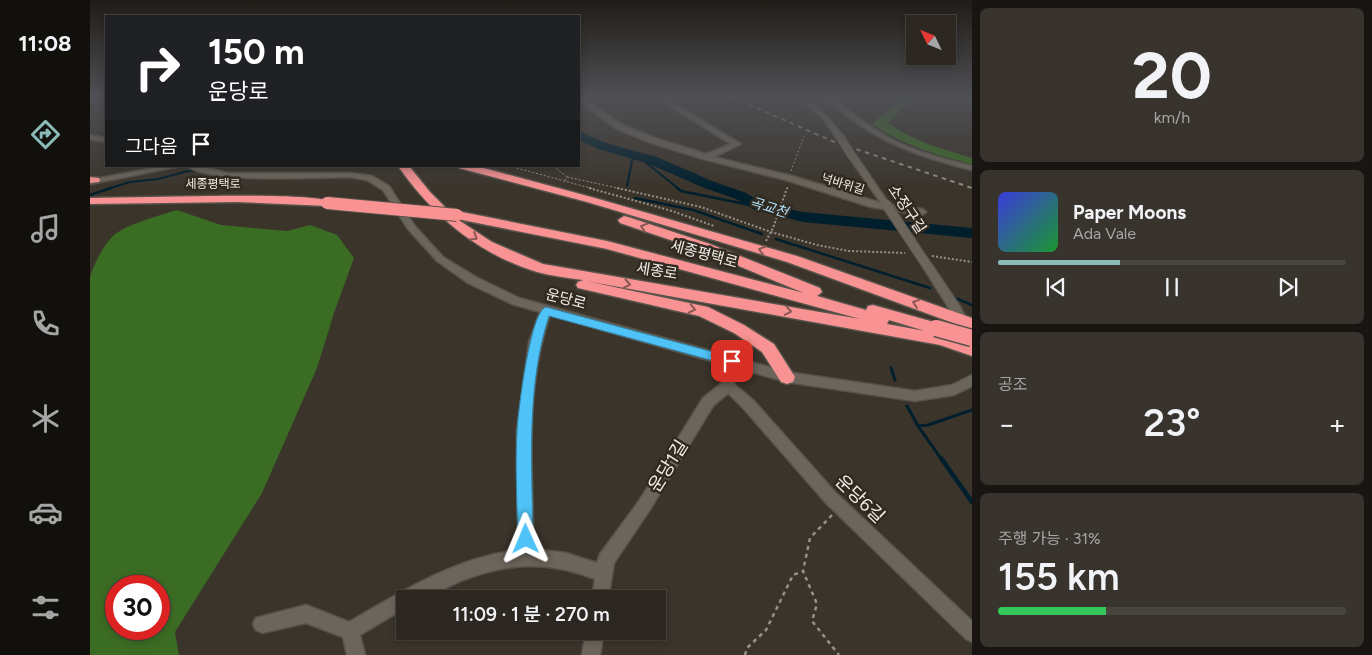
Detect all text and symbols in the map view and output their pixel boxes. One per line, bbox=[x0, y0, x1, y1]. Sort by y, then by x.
north arrow bbox=[906, 15, 956, 65]
map controls bbox=[906, 15, 956, 65]
text: 11:08 bbox=[19, 30, 71, 57]
text: 150 m bbox=[208, 31, 305, 73]
icon: right bbox=[125, 35, 190, 100]
text: 20 bbox=[1132, 36, 1212, 114]
text: 운당로 bbox=[208, 78, 269, 105]
text: km/h bbox=[1154, 108, 1190, 127]
icon: directions bbox=[28, 117, 63, 152]
icon: arrive bbox=[187, 130, 215, 158]
text: 그다음 bbox=[125, 135, 177, 158]
street label: 넉바위길 bbox=[820, 171, 866, 197]
street label: 세종평택로 bbox=[185, 177, 241, 191]
street label: 소정구길 bbox=[884, 181, 930, 237]
water label: 곡교천 bbox=[748, 194, 791, 222]
text: Paper Moons bbox=[1073, 201, 1186, 224]
icon: music bbox=[28, 211, 63, 246]
one-way arrow bbox=[640, 222, 649, 232]
text: Ada Vale bbox=[1073, 224, 1136, 243]
one-way arrow bbox=[469, 230, 478, 240]
street label: 세종평택로 bbox=[668, 236, 740, 272]
one-way arrow bbox=[758, 246, 767, 256]
street label: 세종로 bbox=[635, 259, 679, 283]
icon: previous bbox=[1042, 273, 1070, 301]
icon: pause bbox=[1158, 273, 1186, 301]
icon: next bbox=[1274, 273, 1302, 301]
one-way arrow bbox=[623, 278, 632, 288]
street label: 운당로 bbox=[544, 285, 588, 313]
one-way arrow bbox=[912, 299, 921, 309]
one-way arrow bbox=[688, 303, 697, 314]
one-way arrow bbox=[783, 305, 792, 315]
icon: phone bbox=[28, 306, 63, 341]
pin bbox=[711, 340, 753, 382]
icon: arrive bbox=[718, 347, 746, 375]
text: 공조 bbox=[998, 375, 1027, 394]
text: 23° bbox=[1144, 400, 1200, 446]
icon: climate bbox=[28, 401, 63, 436]
text: − bbox=[998, 407, 1015, 441]
text: + bbox=[1329, 407, 1346, 441]
street label: 운당1길 bbox=[644, 436, 692, 496]
street label: 운당6길 bbox=[831, 470, 889, 528]
icon: car bbox=[28, 495, 63, 530]
position arrow bbox=[499, 512, 551, 564]
text: 주행 가능 · 31% bbox=[998, 529, 1101, 548]
text: 155 km bbox=[998, 554, 1120, 600]
speed limit sign: 30 bbox=[105, 575, 170, 640]
icon: filters bbox=[28, 590, 63, 625]
text: 11:09 · 1 분 · 270 m bbox=[452, 603, 610, 626]

